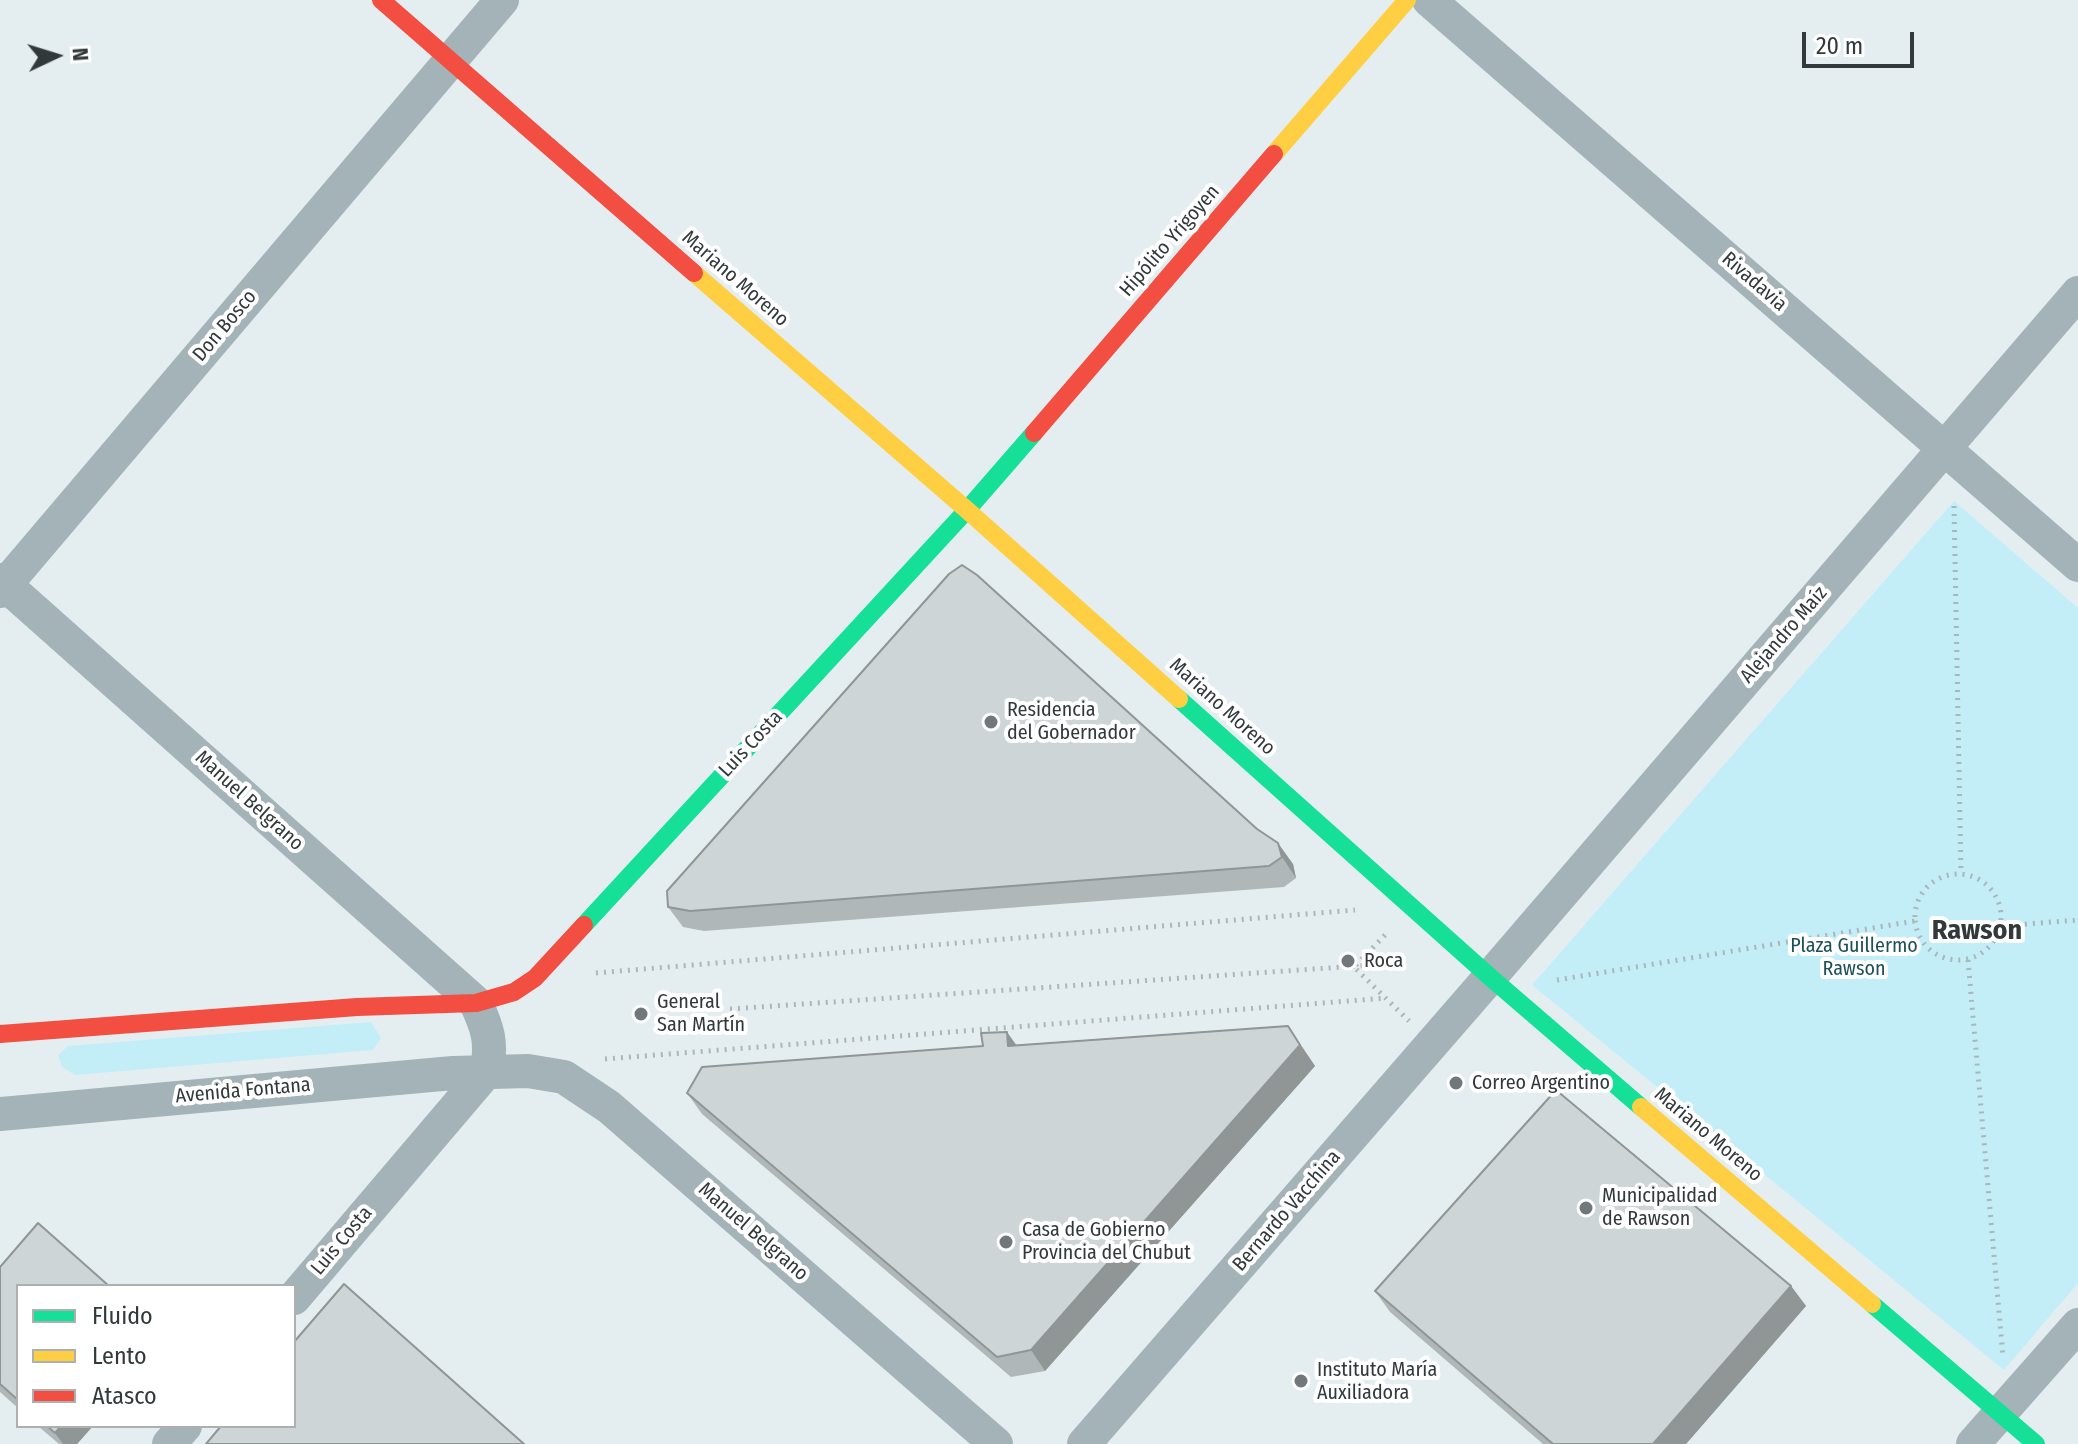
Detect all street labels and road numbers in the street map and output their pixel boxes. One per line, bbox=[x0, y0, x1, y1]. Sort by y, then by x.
street label: Hipólito Yrigoyen bbox=[1115, 180, 1225, 302]
street label: Mariano Moreno bbox=[677, 226, 793, 332]
street label: Rivadavia bbox=[1717, 247, 1791, 317]
street label: Don Bosco bbox=[188, 285, 262, 367]
street label: Alejandro Maíz bbox=[1735, 582, 1833, 688]
street label: Mariano Moreno bbox=[1164, 653, 1280, 761]
street label: Luis Costa bbox=[714, 706, 788, 782]
street label: Manuel Belgrano bbox=[190, 746, 308, 856]
street label: Avenida Fontana bbox=[174, 1073, 312, 1109]
street label: Mariano Moreno bbox=[1649, 1083, 1767, 1187]
street label: Bernardo Vacchina bbox=[1228, 1146, 1346, 1276]
street label: Manuel Belgrano bbox=[693, 1178, 813, 1286]
street label: Luis Costa bbox=[306, 1202, 378, 1280]

